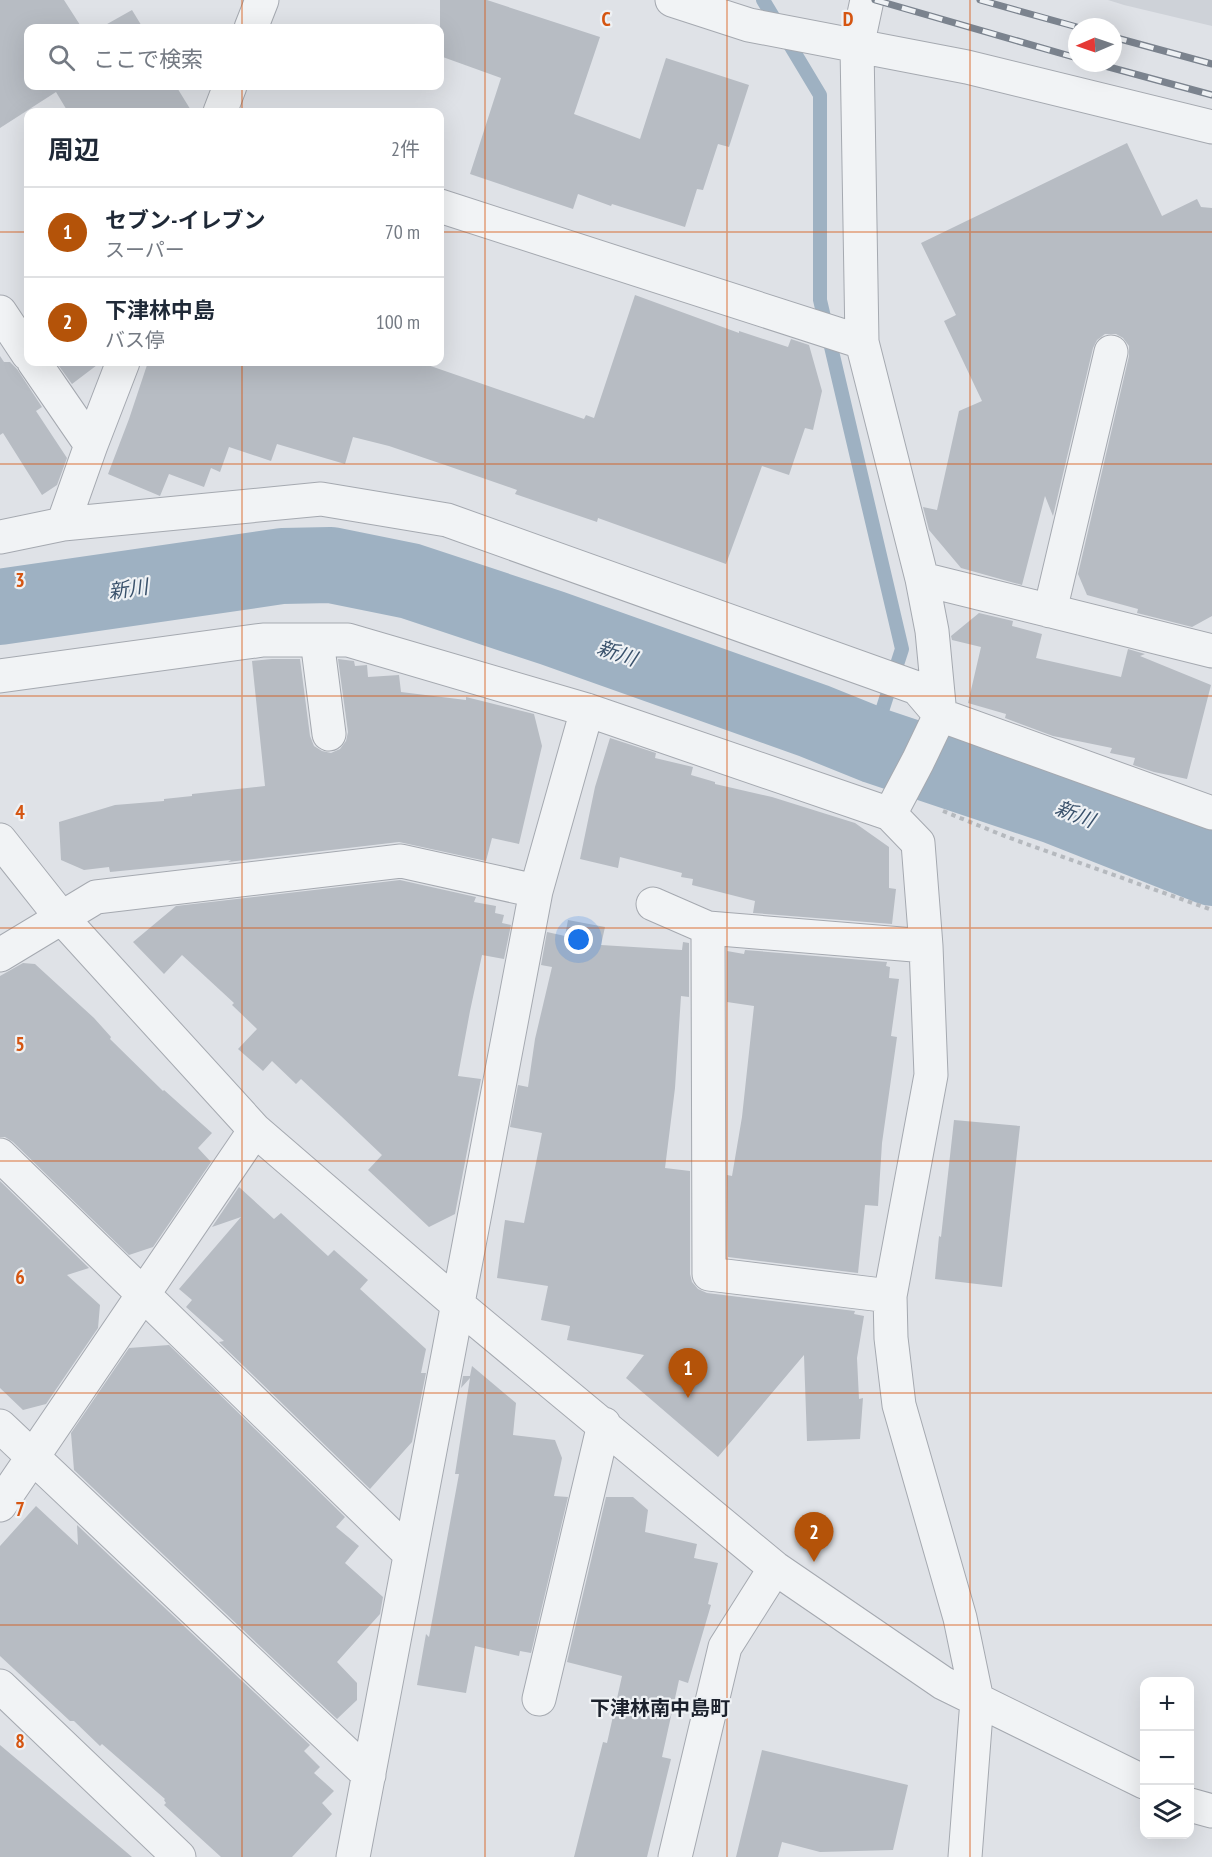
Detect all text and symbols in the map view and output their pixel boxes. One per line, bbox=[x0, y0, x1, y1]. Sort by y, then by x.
text: C bbox=[601, 6, 611, 32]
text: D bbox=[843, 6, 854, 32]
north arrow bbox=[1068, 18, 1122, 72]
search box bbox=[24, 24, 444, 90]
icon: search bbox=[45, 41, 78, 74]
text: ここで検索 bbox=[93, 45, 203, 73]
text: 周辺 bbox=[48, 133, 100, 166]
text: 2件 bbox=[391, 136, 420, 162]
text: セブン-イレブン bbox=[105, 206, 266, 234]
text: 1 bbox=[63, 219, 72, 245]
text: 70 m bbox=[385, 219, 420, 245]
text: スーパー bbox=[105, 237, 185, 263]
text: 下津林中島 bbox=[105, 296, 215, 324]
text: 2 bbox=[63, 309, 72, 335]
text: 100 m bbox=[376, 309, 420, 335]
text: バス停 bbox=[105, 327, 165, 353]
text: 3 bbox=[15, 567, 25, 593]
water label: 新川 bbox=[106, 573, 152, 605]
water label: 新川 bbox=[594, 634, 642, 672]
water label: 新川 bbox=[1052, 795, 1100, 834]
text: 4 bbox=[15, 799, 25, 825]
your location bbox=[564, 925, 593, 954]
text: 5 bbox=[15, 1031, 25, 1057]
text: 6 bbox=[15, 1264, 25, 1290]
pin: 1 bbox=[668, 1348, 708, 1398]
text: 7 bbox=[15, 1496, 25, 1522]
pin: 2 bbox=[794, 1512, 834, 1562]
map controls bbox=[1140, 1677, 1194, 1839]
button: + bbox=[1140, 1677, 1194, 1731]
district label: 下津林南中島町 bbox=[590, 1695, 730, 1721]
text: 8 bbox=[15, 1728, 25, 1754]
button: − bbox=[1140, 1731, 1194, 1785]
button: layers bbox=[1140, 1785, 1194, 1839]

